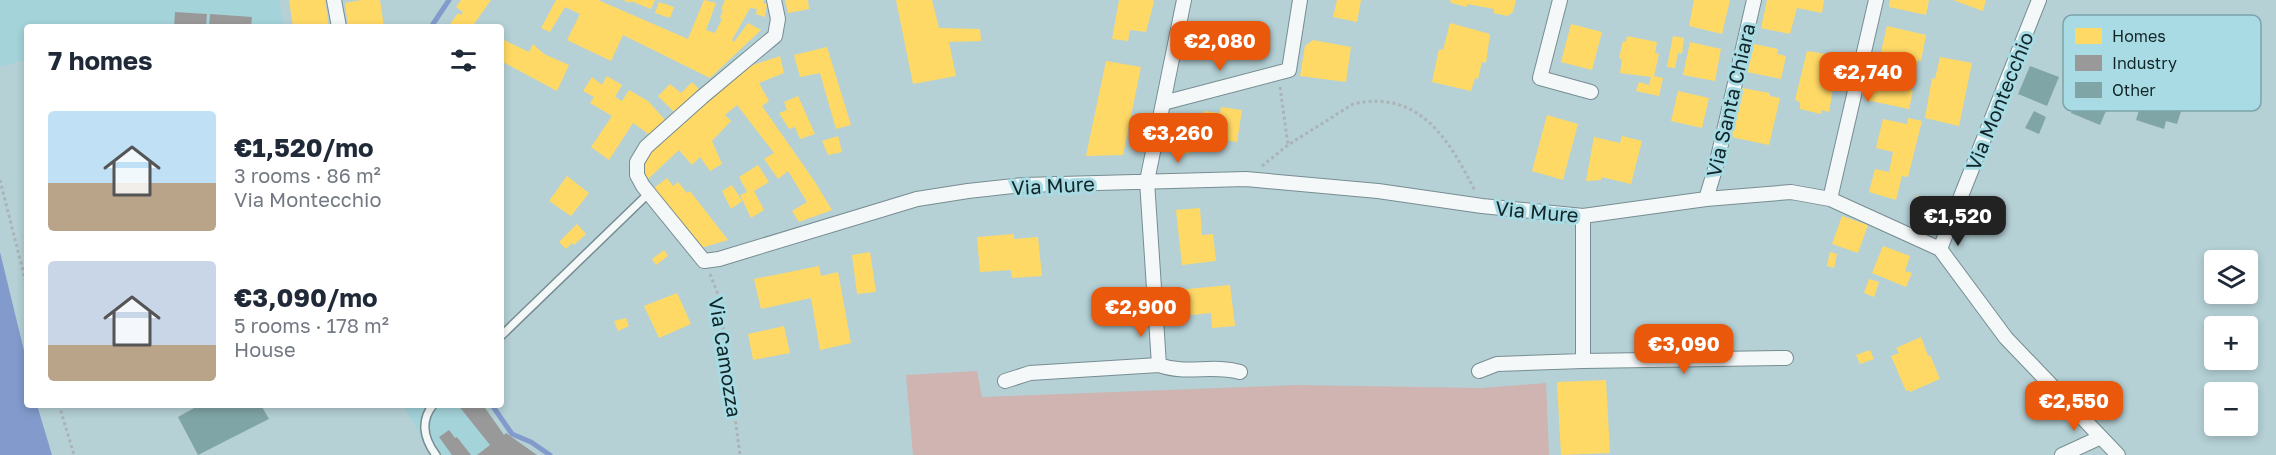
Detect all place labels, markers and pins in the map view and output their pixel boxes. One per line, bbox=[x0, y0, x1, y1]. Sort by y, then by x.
pin: €2,080 bbox=[1171, 21, 1269, 72]
pin: €2,740 bbox=[1819, 52, 1917, 103]
pin: €3,260 bbox=[1129, 113, 1227, 164]
pin: €1,520 bbox=[1909, 196, 2007, 247]
pin: €2,900 bbox=[1092, 287, 1190, 338]
pin: €3,090 bbox=[1635, 324, 1733, 375]
pin: €2,550 bbox=[2025, 381, 2123, 432]

